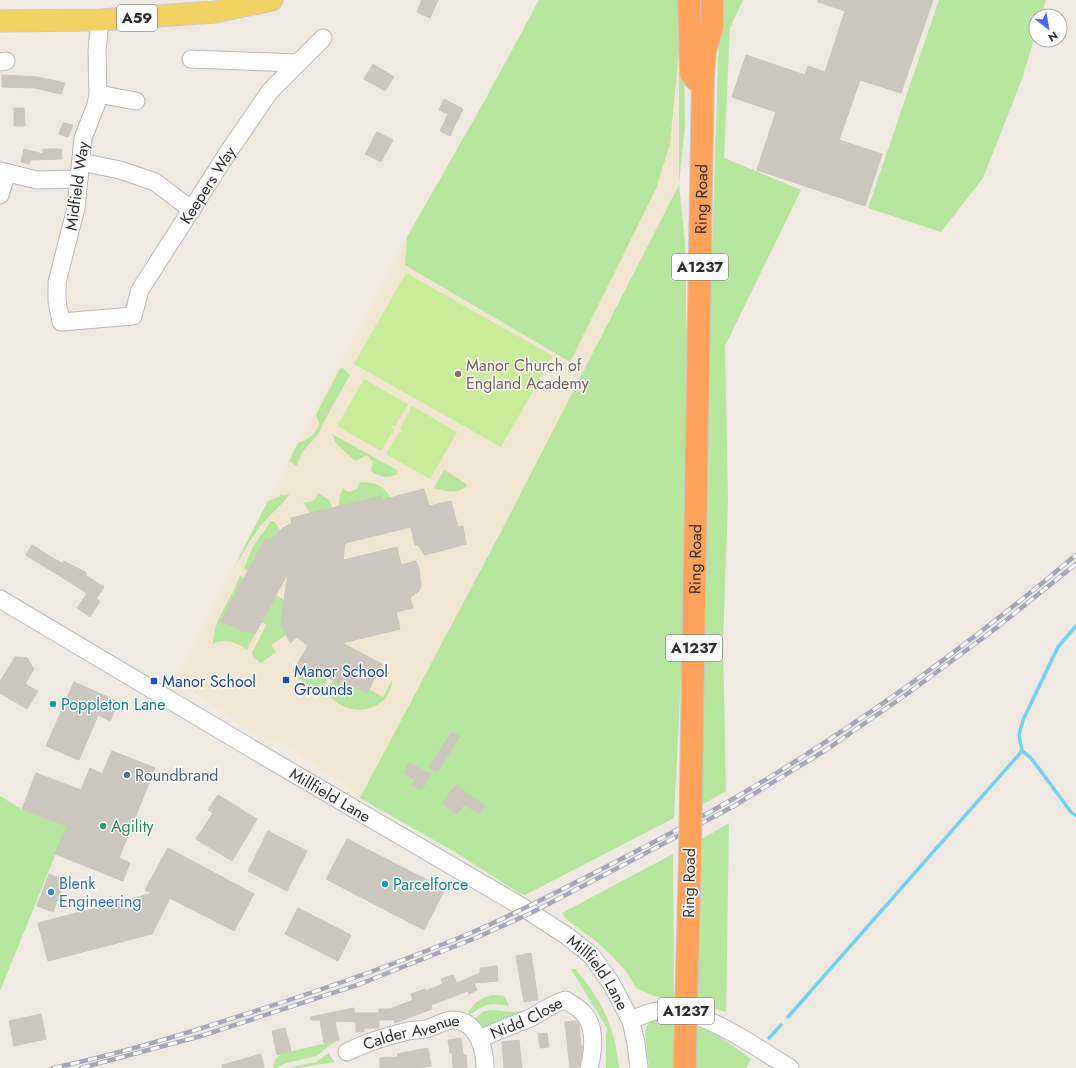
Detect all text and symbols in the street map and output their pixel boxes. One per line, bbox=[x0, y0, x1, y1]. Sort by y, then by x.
road number: A59 bbox=[117, 5, 157, 31]
north arrow bbox=[1028, 8, 1068, 48]
text: N bbox=[1045, 27, 1061, 46]
street label: Midfield Way bbox=[59, 139, 95, 232]
street label: Keepers Way bbox=[174, 141, 241, 228]
street label: Ring Road bbox=[689, 164, 713, 234]
road number: A1237 bbox=[672, 254, 728, 280]
place label: Manor Church of England Academy bbox=[466, 354, 590, 395]
marker: Manor Church of England Academy bbox=[453, 369, 463, 379]
street label: Ring Road bbox=[683, 524, 707, 594]
road number: A1237 bbox=[666, 635, 722, 661]
place label: Manor School Grounds bbox=[294, 660, 388, 701]
place label: Manor School bbox=[162, 670, 256, 693]
marker: Manor School Grounds bbox=[281, 675, 291, 685]
marker: Manor School bbox=[149, 676, 159, 686]
place label: Poppleton Lane bbox=[61, 693, 166, 716]
marker: Poppleton Lane bbox=[48, 699, 58, 709]
street label: Millfield Lane bbox=[285, 762, 375, 828]
place label: Roundbrand bbox=[135, 764, 218, 787]
marker: Roundbrand bbox=[122, 770, 132, 780]
place label: Agility bbox=[111, 815, 155, 838]
marker: Agility bbox=[98, 821, 108, 831]
street label: Ring Road bbox=[677, 848, 701, 918]
place label: Blenk Engineering bbox=[59, 872, 142, 913]
place label: Parcelforce bbox=[393, 873, 468, 896]
marker: Parcelforce bbox=[380, 879, 390, 889]
marker: Blenk Engineering bbox=[46, 887, 56, 897]
street label: Millfield Lane bbox=[562, 929, 635, 1014]
street label: Nidd Close bbox=[487, 991, 566, 1044]
road number: A1237 bbox=[658, 998, 714, 1024]
street label: Calder Avenue bbox=[359, 1008, 461, 1055]

